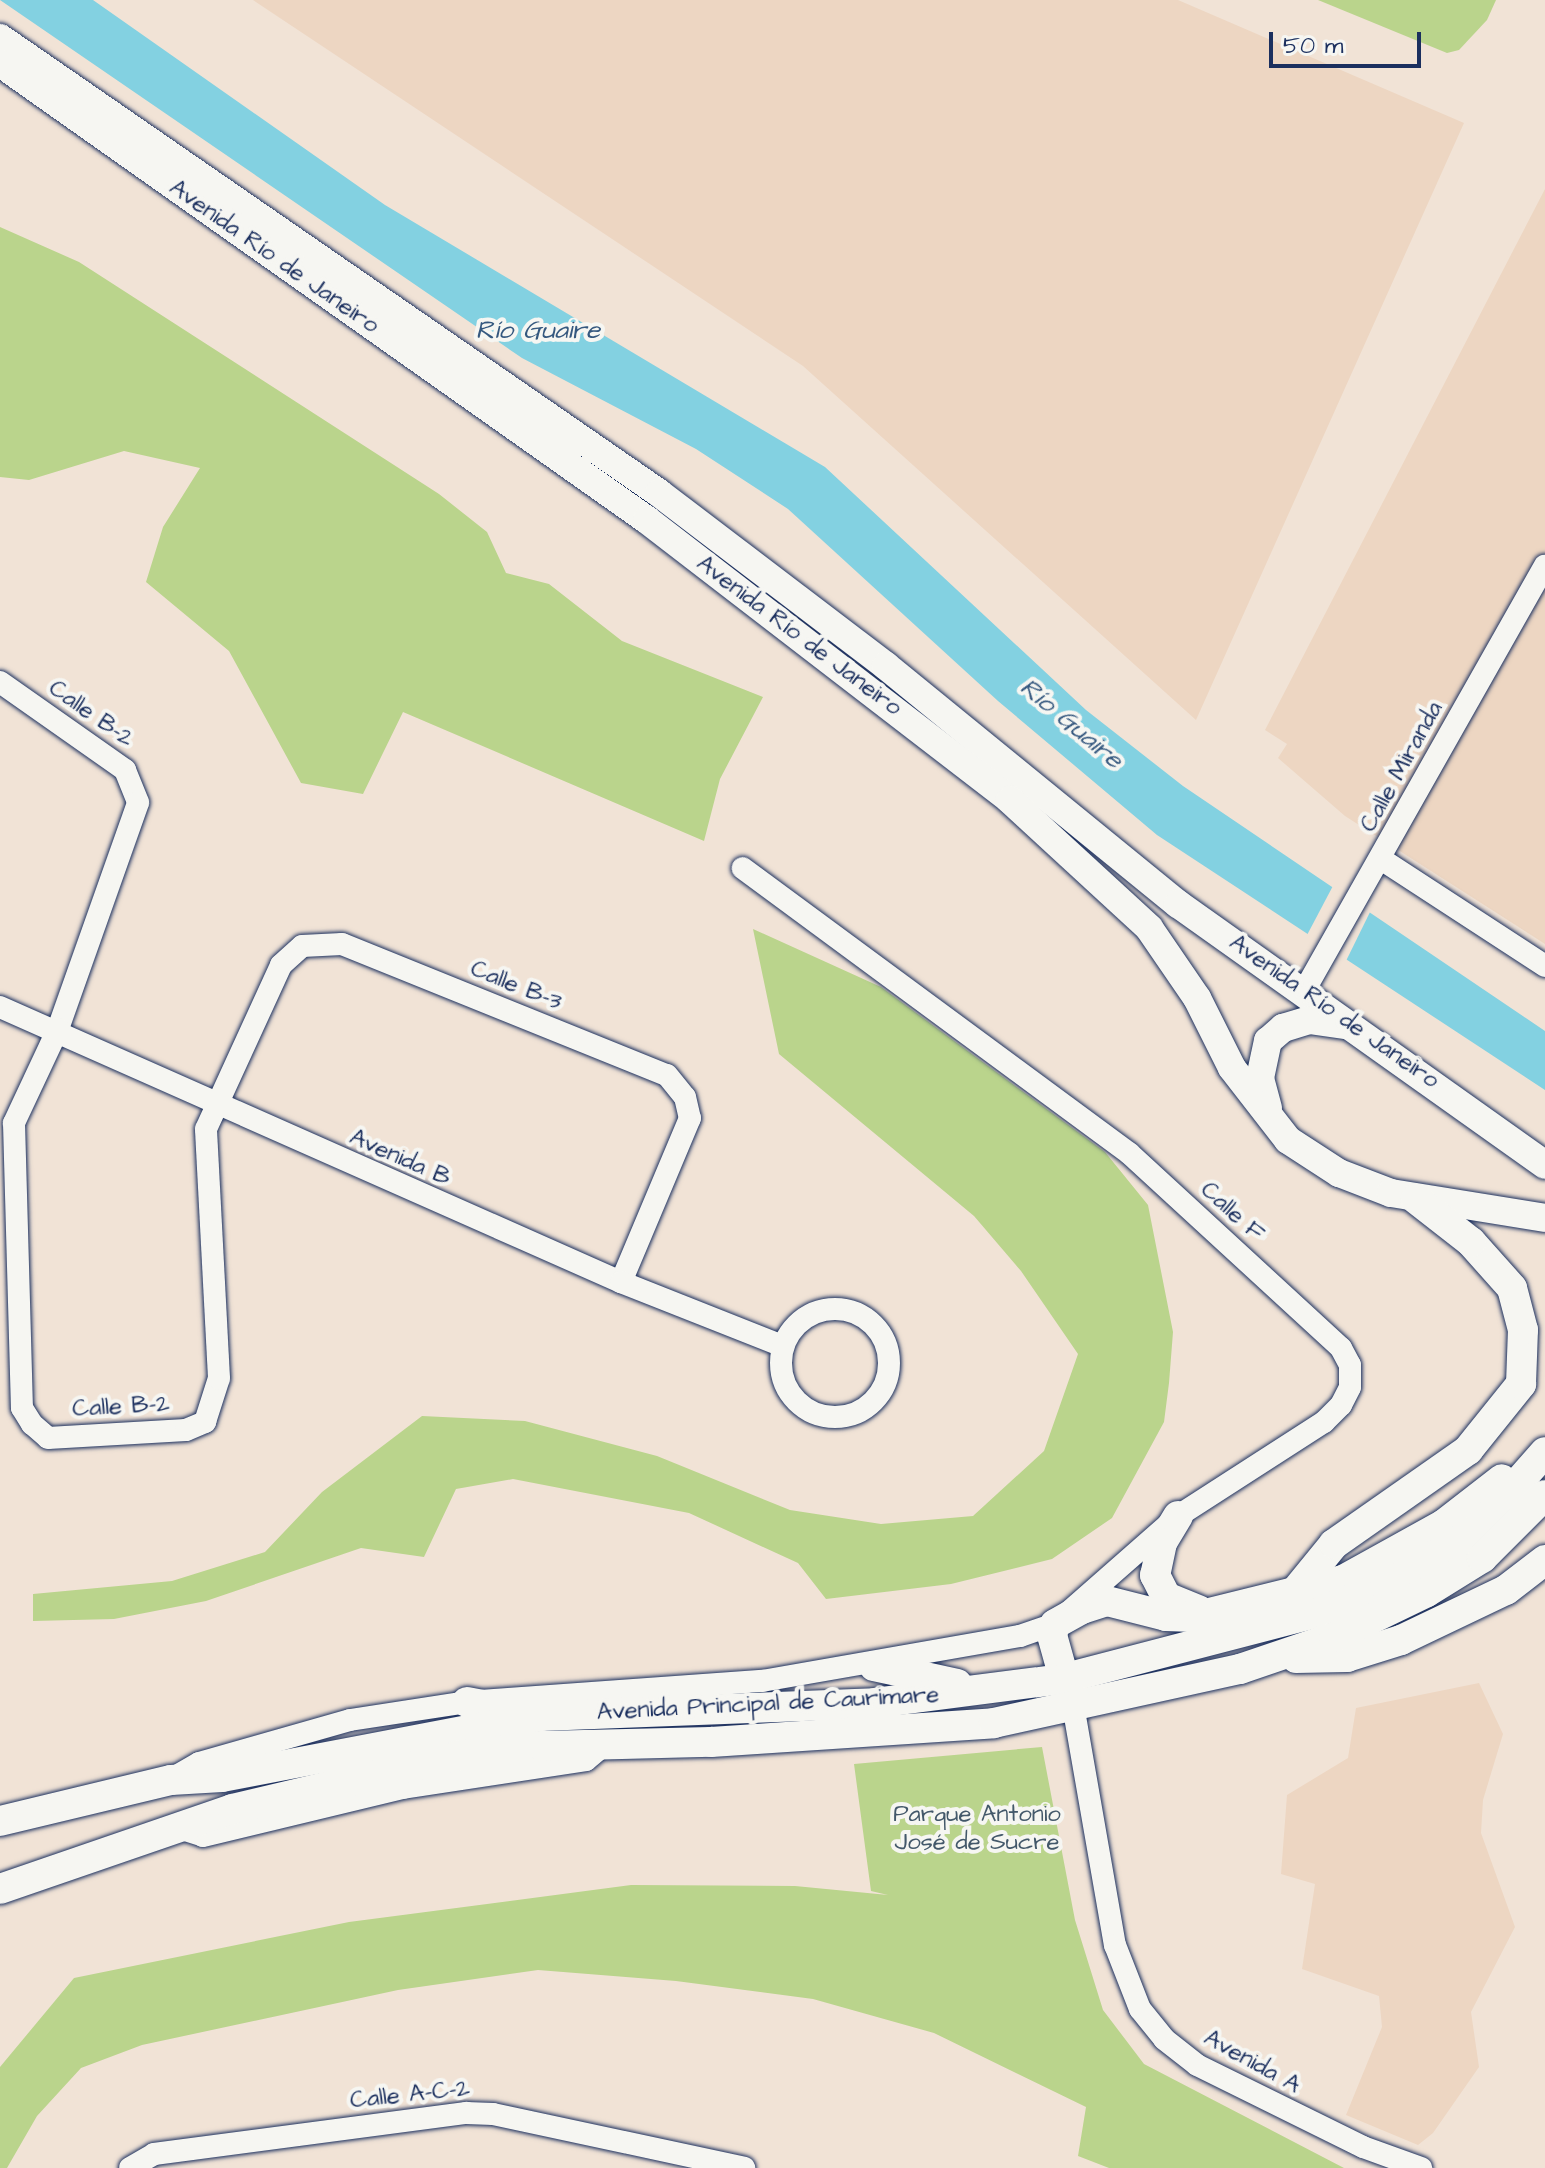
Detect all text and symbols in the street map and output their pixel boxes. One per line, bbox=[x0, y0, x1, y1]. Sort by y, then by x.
scale bar bbox=[1273, 16, 1425, 66]
text: 50 m bbox=[1283, 29, 1343, 63]
street label: Avenida Río de Janeiro bbox=[164, 174, 384, 340]
water label: Río Guaire bbox=[476, 315, 600, 347]
street label: Avenida Río de Janeiro bbox=[691, 549, 907, 723]
water label: Río Guaire bbox=[1013, 672, 1129, 776]
street label: Calle B-2 bbox=[43, 674, 139, 754]
street label: Calle Miranda bbox=[1354, 697, 1450, 837]
street label: Avenida Río de Janeiro bbox=[1224, 929, 1444, 1095]
street label: Calle B-3 bbox=[466, 955, 566, 1017]
street label: Avenida B bbox=[345, 1123, 455, 1193]
street label: Calle F bbox=[1194, 1176, 1270, 1248]
street label: Calle B-2 bbox=[72, 1390, 170, 1424]
street label: Avenida Principal de Caurimare bbox=[596, 1681, 940, 1727]
park label: Parque Antonio José de Sucre bbox=[893, 1801, 1061, 1857]
street label: Avenida A bbox=[1199, 2024, 1305, 2100]
street label: Calle A-C-2 bbox=[349, 2074, 471, 2116]

